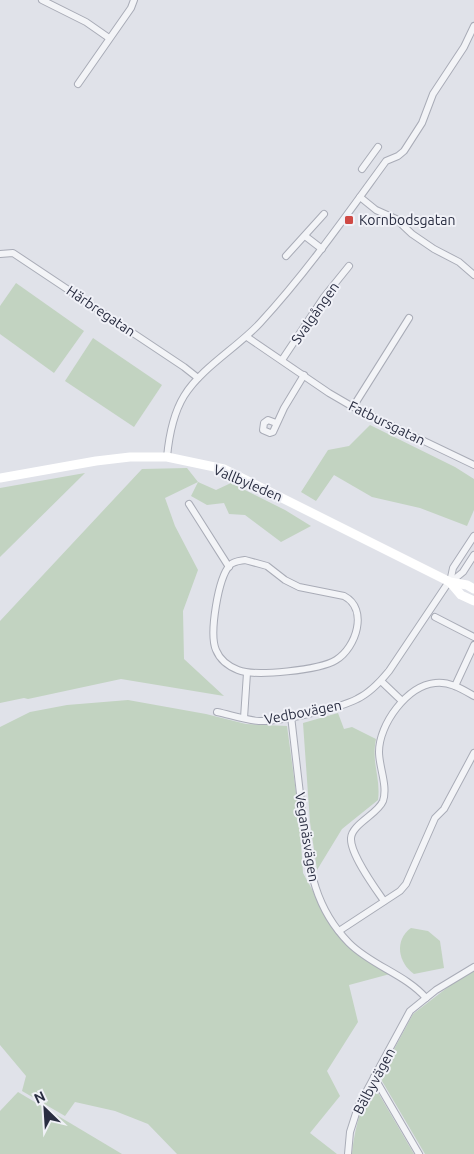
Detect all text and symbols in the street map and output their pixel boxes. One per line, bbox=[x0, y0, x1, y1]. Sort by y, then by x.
place label: Kornbodsgatan bbox=[359, 212, 455, 228]
marker: Kornbodsgatan bbox=[343, 214, 355, 226]
street label: Svalgången bbox=[288, 279, 342, 347]
street label: Härbregatan bbox=[64, 282, 138, 340]
street label: Fatbursgatan bbox=[346, 398, 428, 448]
street label: Vallbyleden bbox=[211, 461, 285, 505]
street label: Vedbovägen bbox=[263, 697, 343, 727]
street label: Veganäsvägen bbox=[292, 791, 322, 883]
street label: Bälbyvägen bbox=[350, 1045, 398, 1117]
north arrow bbox=[20, 1084, 70, 1134]
text: N bbox=[31, 1088, 48, 1107]

